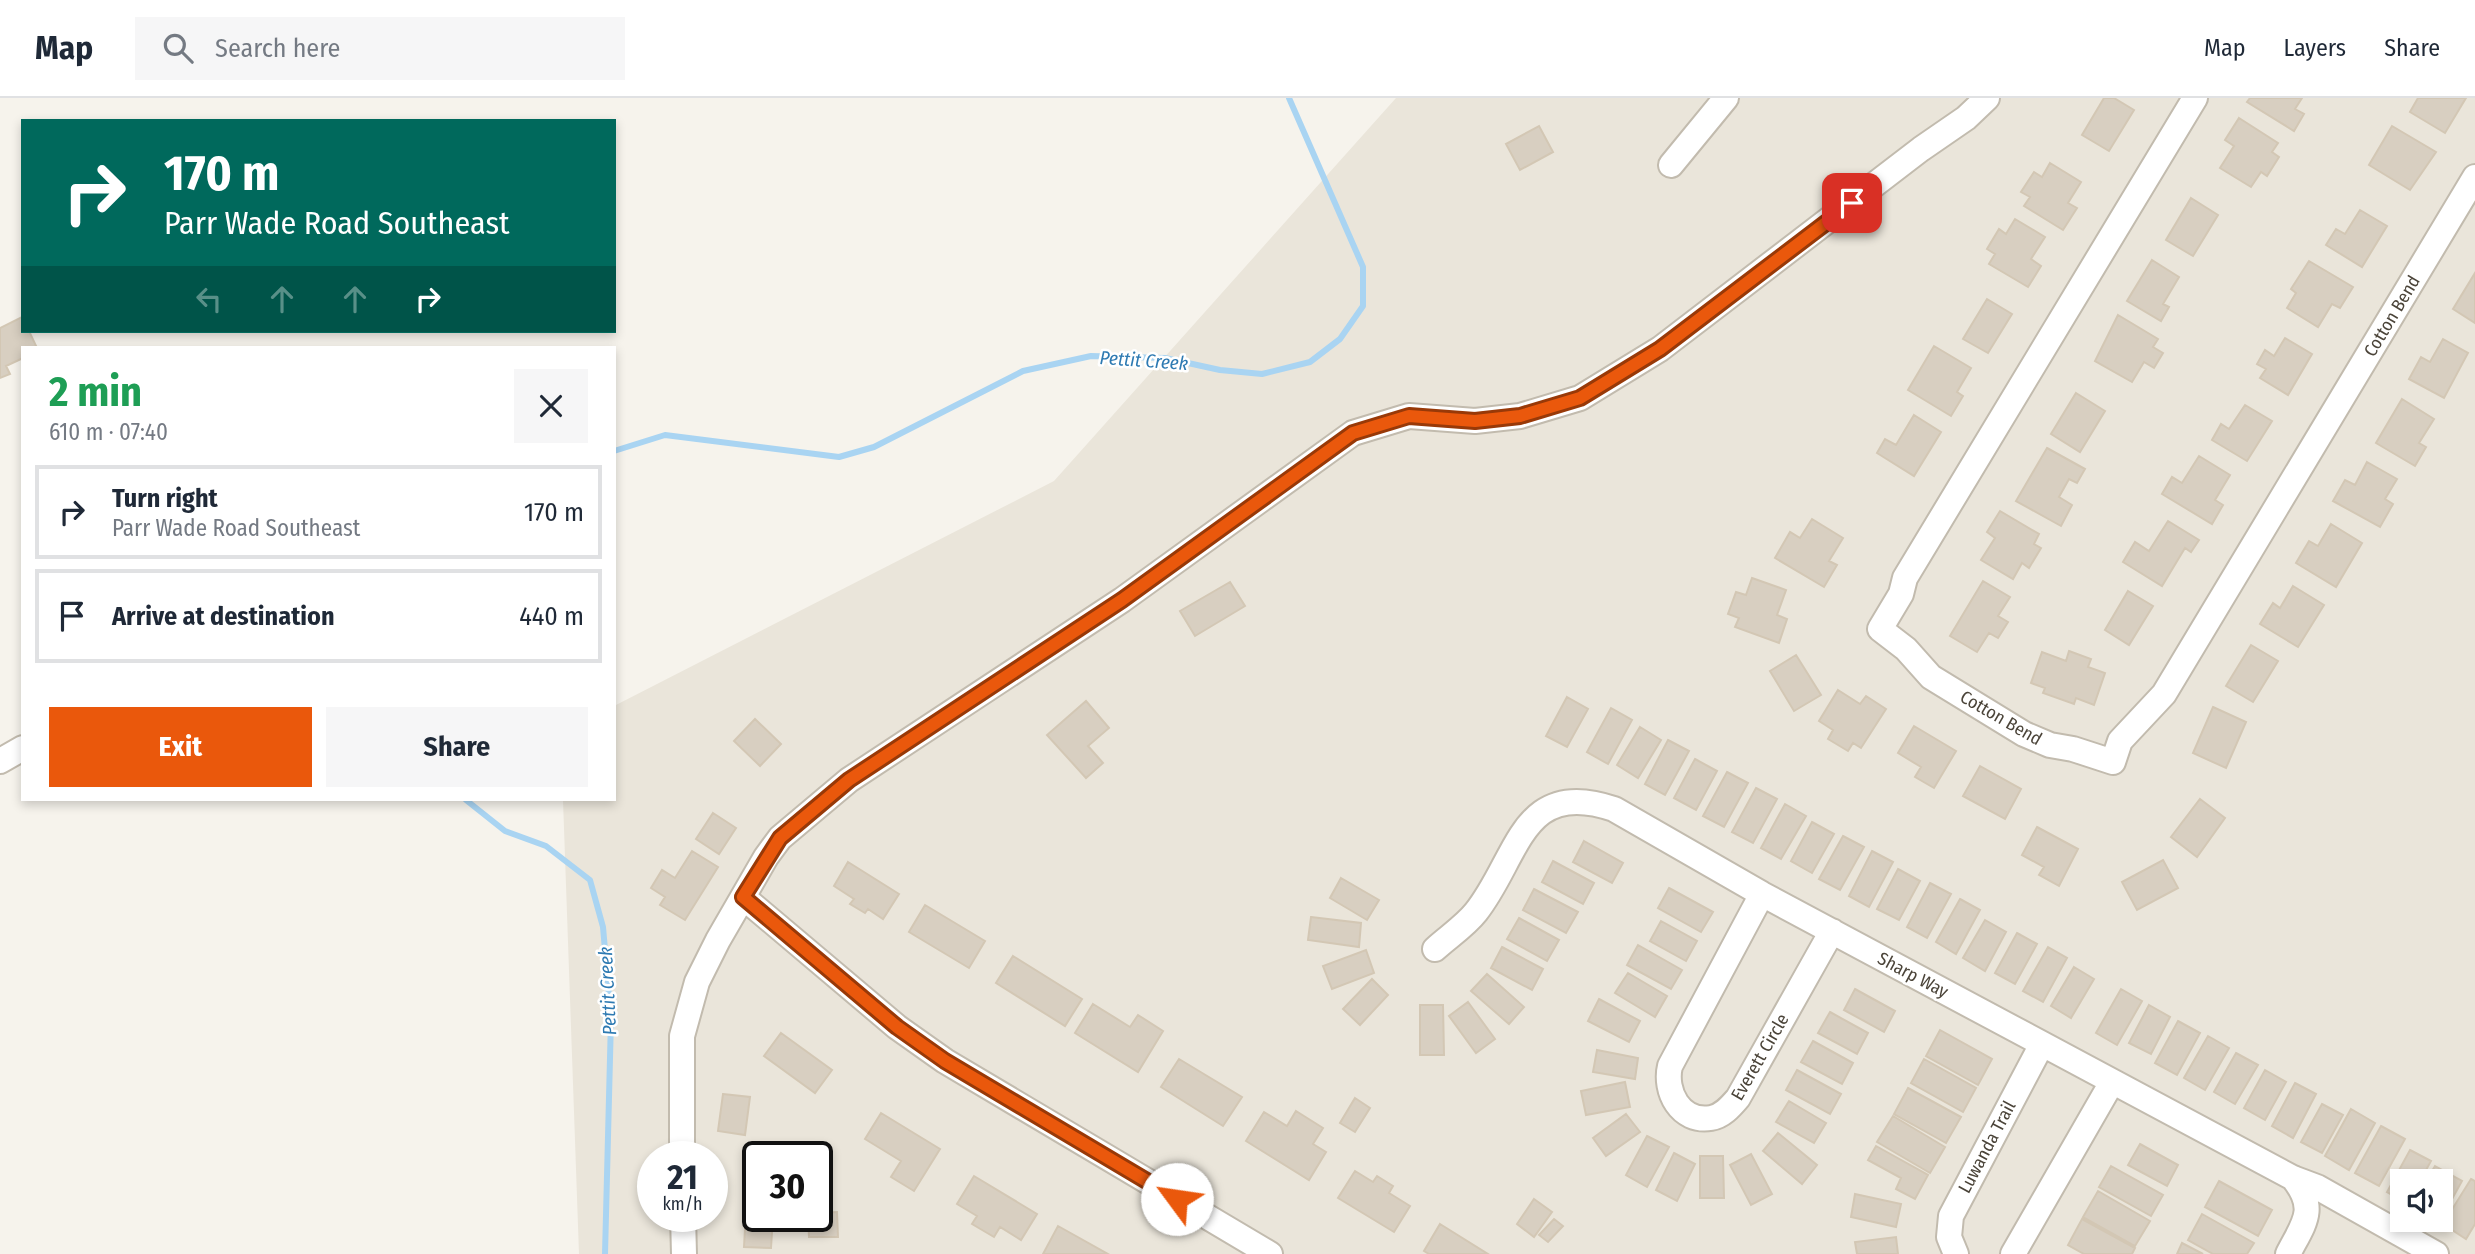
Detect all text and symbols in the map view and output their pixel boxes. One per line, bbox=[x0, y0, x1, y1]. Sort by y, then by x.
search box bbox=[135, 17, 625, 80]
text: Map bbox=[35, 28, 93, 68]
icon: search bbox=[159, 29, 197, 67]
text: Search here bbox=[215, 33, 340, 64]
text: Map bbox=[2204, 34, 2246, 62]
text: Layers bbox=[2284, 34, 2346, 62]
text: Share bbox=[2384, 34, 2440, 62]
text: 170 m bbox=[164, 144, 280, 203]
icon: right bbox=[49, 147, 140, 238]
pin bbox=[1822, 173, 1882, 233]
icon: arrive bbox=[1833, 184, 1871, 222]
text: Parr Wade Road Southeast bbox=[164, 204, 510, 242]
street label: Cotton Bend bbox=[2359, 271, 2425, 361]
icon: left bbox=[190, 280, 228, 318]
icon: ahead bbox=[263, 280, 301, 318]
icon: ahead bbox=[336, 280, 374, 318]
icon: right bbox=[409, 280, 447, 318]
water label: Pettit Creek bbox=[1099, 346, 1189, 375]
text: 2 min bbox=[49, 367, 142, 417]
button: close bbox=[514, 369, 588, 443]
text: 610 m · 07:40 bbox=[49, 418, 168, 446]
text: Turn right bbox=[112, 483, 218, 514]
icon: right bbox=[53, 493, 91, 531]
text: 170 m bbox=[524, 497, 584, 528]
text: Parr Wade Road Southeast bbox=[112, 514, 360, 542]
icon: arrive bbox=[53, 597, 91, 635]
text: Arrive at destination bbox=[112, 601, 335, 632]
text: 440 m bbox=[519, 601, 584, 632]
street label: Cotton Bend bbox=[1956, 686, 2046, 750]
button: Exit bbox=[49, 707, 312, 787]
button: Share bbox=[326, 707, 588, 787]
water label: Pettit Creek bbox=[594, 946, 621, 1036]
street label: Sharp Way bbox=[1874, 947, 1952, 1003]
street label: Everett Circle bbox=[1726, 1010, 1794, 1104]
street label: Luwanda Trail bbox=[1954, 1097, 2021, 1197]
speed limit sign: 30 bbox=[742, 1141, 833, 1232]
text: 21 bbox=[667, 1156, 698, 1198]
position arrow bbox=[1140, 1162, 1214, 1236]
map controls bbox=[2390, 1169, 2453, 1232]
button: sound bbox=[2390, 1169, 2453, 1232]
text: km/h bbox=[662, 1193, 703, 1215]

